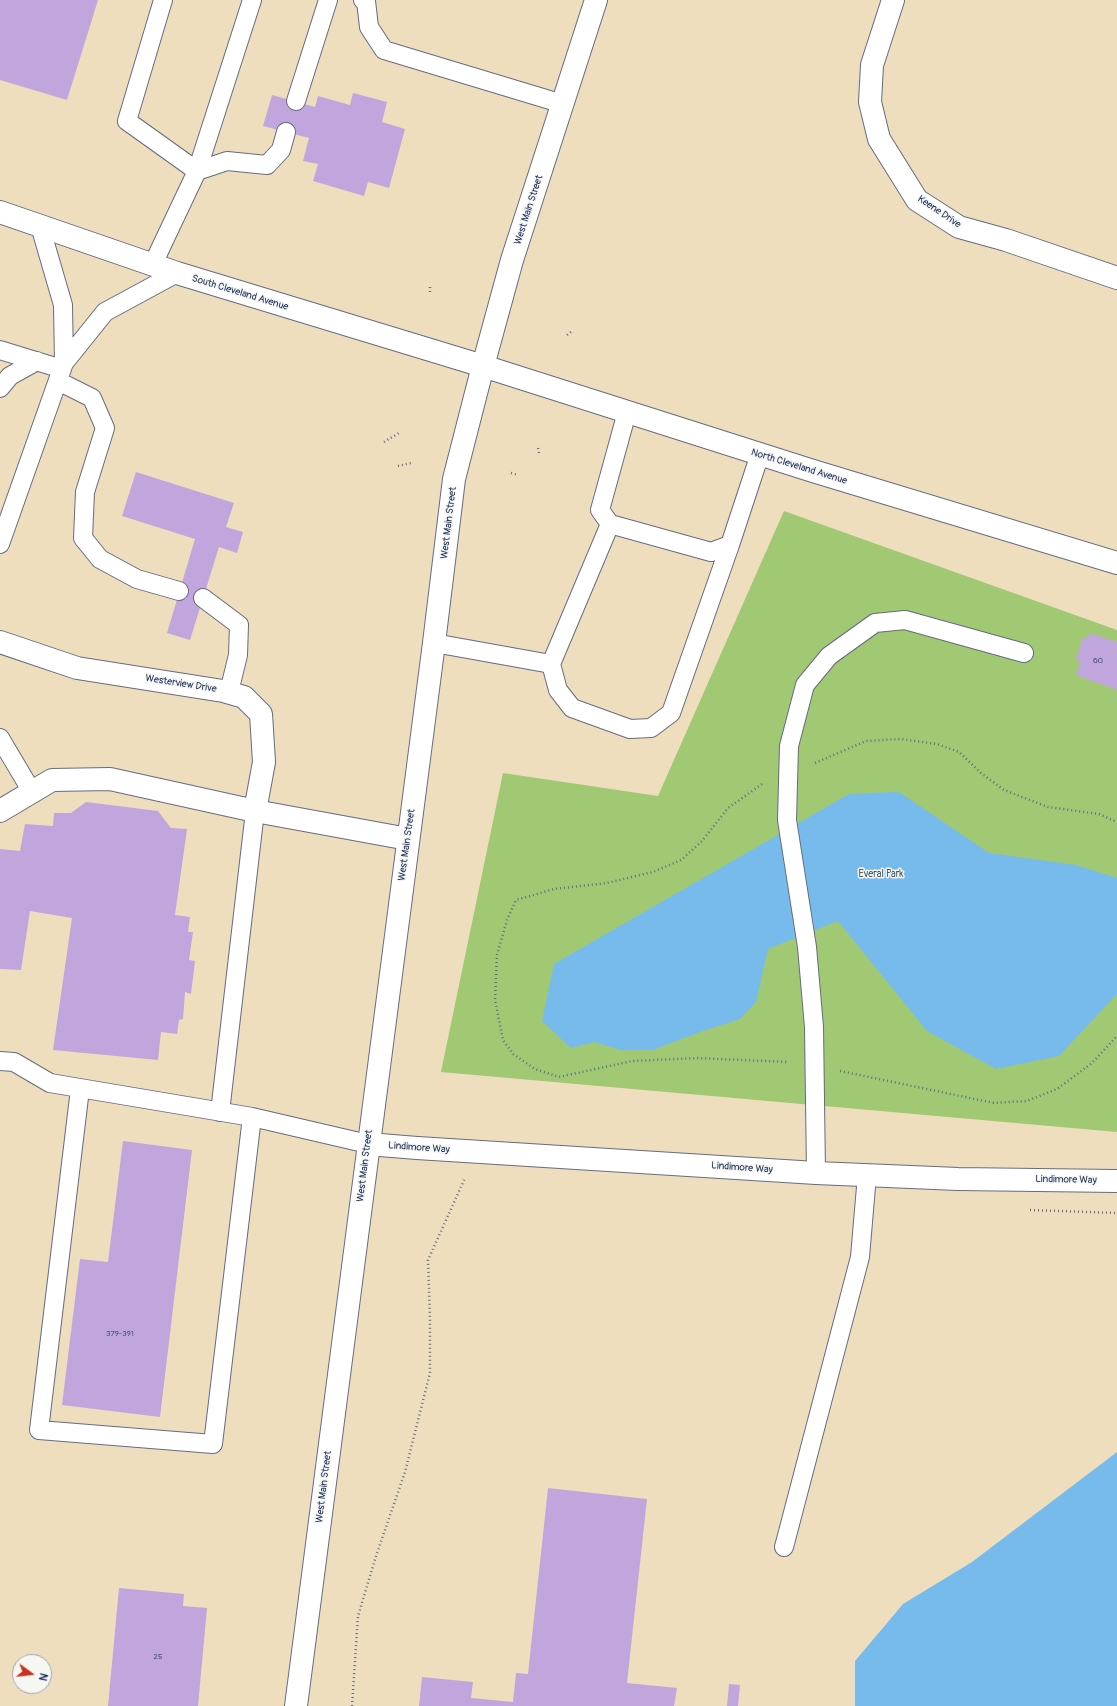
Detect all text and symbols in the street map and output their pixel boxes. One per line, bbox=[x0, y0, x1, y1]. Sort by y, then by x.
street label: West Main Street bbox=[512, 174, 546, 246]
street label: Keene Drive bbox=[915, 193, 963, 231]
street label: South Cleveland Avenue bbox=[190, 273, 290, 313]
street label: North Cleveland Avenue bbox=[750, 447, 848, 487]
street label: West Main Street bbox=[439, 486, 459, 560]
house number: 60 bbox=[1093, 656, 1103, 666]
street label: Westerview Drive bbox=[145, 672, 217, 696]
street label: West Main Street bbox=[396, 808, 418, 882]
park label: Everal Park bbox=[859, 868, 903, 880]
street label: West Main Street bbox=[355, 1129, 375, 1203]
street label: Lindimore Way bbox=[388, 1140, 450, 1156]
street label: Lindimore Way bbox=[711, 1160, 773, 1176]
street label: Lindimore Way bbox=[1035, 1173, 1097, 1187]
house number: 379-391 bbox=[106, 1329, 134, 1339]
street label: West Main Street bbox=[314, 1450, 334, 1524]
house number: 25 bbox=[154, 1652, 162, 1662]
north arrow bbox=[12, 1654, 52, 1694]
text: N bbox=[36, 1672, 50, 1682]

